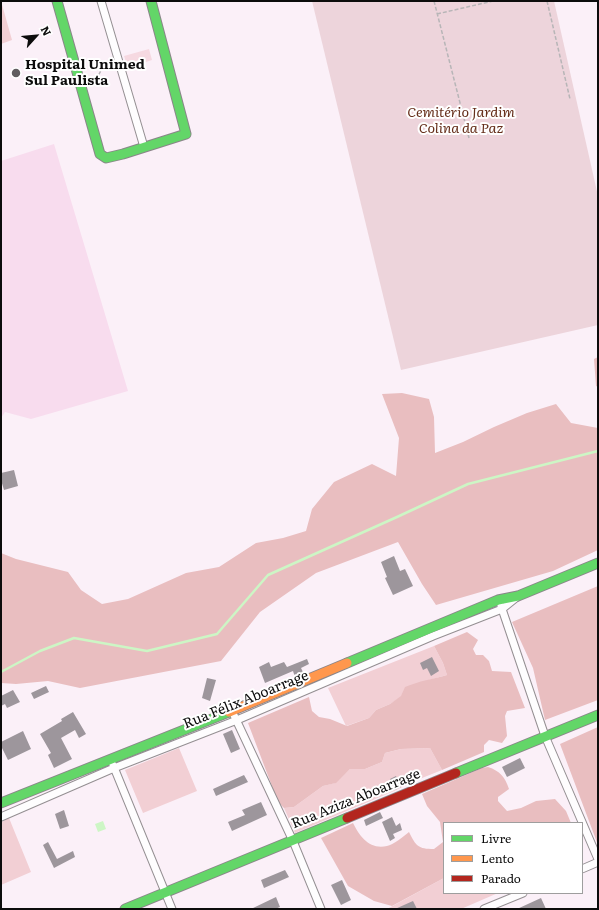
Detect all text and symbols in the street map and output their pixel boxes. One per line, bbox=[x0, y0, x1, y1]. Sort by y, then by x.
north arrow bbox=[16, 16, 56, 56]
text: N bbox=[37, 23, 56, 38]
place label: Hospital Unimed Sul Paulista bbox=[25, 57, 145, 90]
marker: Hospital Unimed Sul Paulista bbox=[10, 67, 22, 79]
park label: Cemitério Jardim Colina da Paz bbox=[407, 105, 515, 138]
street label: Rua Félix Aboarrage bbox=[181, 667, 311, 733]
street label: Rua Aziza Aboarrage bbox=[289, 765, 423, 833]
legend bbox=[443, 822, 583, 894]
text: Livre bbox=[481, 829, 511, 847]
text: Lento bbox=[481, 849, 514, 867]
text: Parado bbox=[481, 869, 521, 887]

